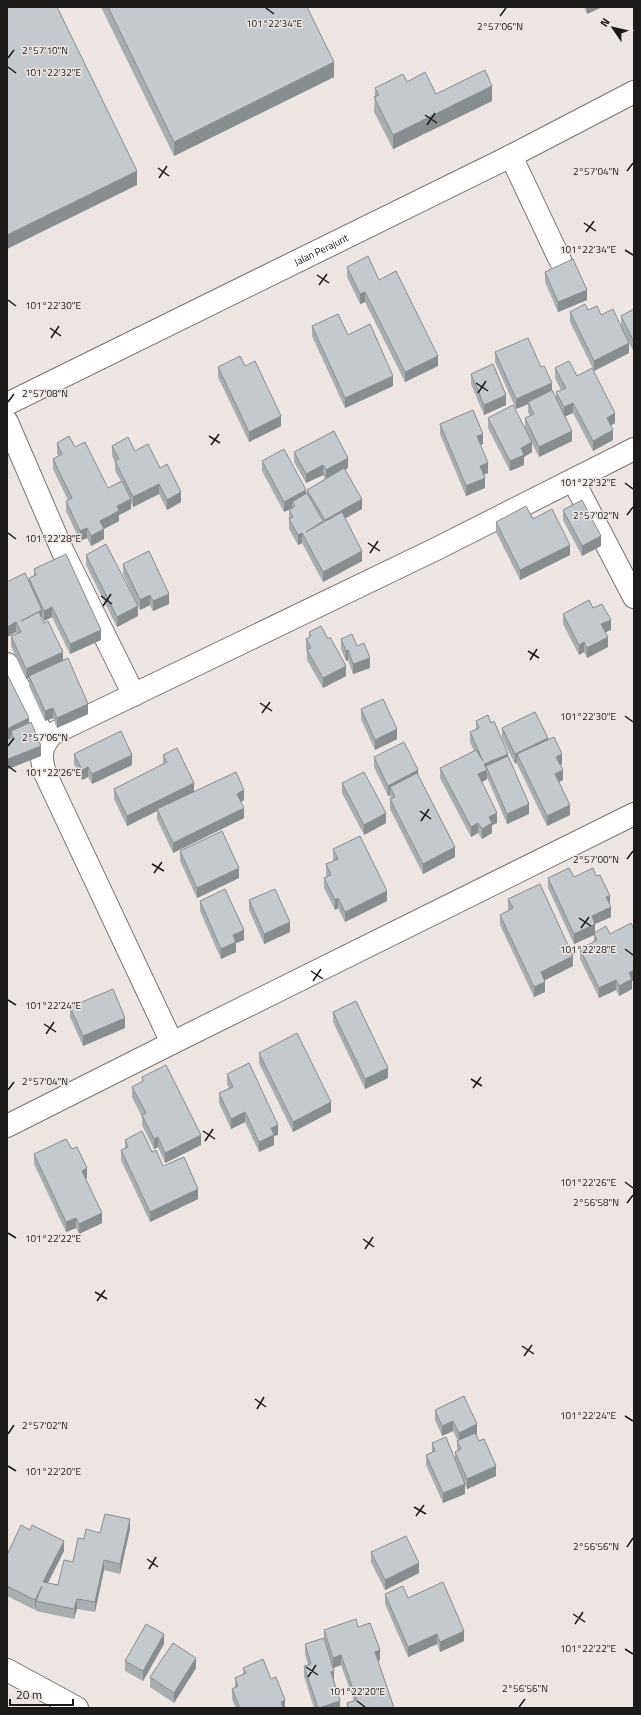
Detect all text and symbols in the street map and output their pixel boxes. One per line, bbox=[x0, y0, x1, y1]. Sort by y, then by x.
north arrow bbox=[593, 8, 633, 48]
text: N bbox=[596, 15, 613, 30]
text: 101°22'34"E bbox=[246, 16, 303, 31]
text: 2°57'06"N bbox=[477, 19, 523, 34]
text: 2°57'10"N bbox=[22, 43, 68, 58]
text: 101°22'32"E bbox=[25, 65, 82, 80]
text: 2°57'04"N bbox=[573, 164, 619, 179]
street label: Jalan Perajurit bbox=[291, 230, 351, 269]
text: 101°22'34"E bbox=[560, 242, 617, 257]
text: 101°22'30"E bbox=[25, 298, 82, 313]
text: 2°57'08"N bbox=[22, 386, 68, 401]
text: 101°22'32"E bbox=[560, 475, 617, 490]
text: 2°57'02"N bbox=[573, 508, 619, 523]
text: 101°22'28"E bbox=[25, 531, 82, 546]
text: 101°22'30"E bbox=[560, 709, 617, 724]
text: 2°57'06"N bbox=[22, 730, 68, 745]
text: 101°22'26"E bbox=[25, 765, 82, 780]
text: 2°57'00"N bbox=[573, 852, 619, 867]
text: 101°22'28"E bbox=[560, 942, 617, 957]
text: 101°22'24"E bbox=[25, 998, 82, 1013]
text: 2°57'04"N bbox=[22, 1074, 68, 1089]
text: 101°22'26"E bbox=[560, 1175, 617, 1190]
text: 2°56'58"N bbox=[573, 1195, 619, 1210]
text: 101°22'22"E bbox=[25, 1231, 82, 1246]
text: 101°22'24"E bbox=[560, 1408, 617, 1423]
text: 2°57'02"N bbox=[22, 1418, 68, 1433]
text: 101°22'20"E bbox=[25, 1464, 82, 1479]
text: 2°56'56"N bbox=[573, 1539, 619, 1554]
text: 101°22'22"E bbox=[560, 1641, 617, 1656]
scale bar bbox=[10, 1681, 73, 1707]
text: 2°56'56"N bbox=[502, 1681, 548, 1696]
text: 101°22'20"E bbox=[329, 1684, 386, 1699]
text: 20 m bbox=[16, 1685, 42, 1704]

